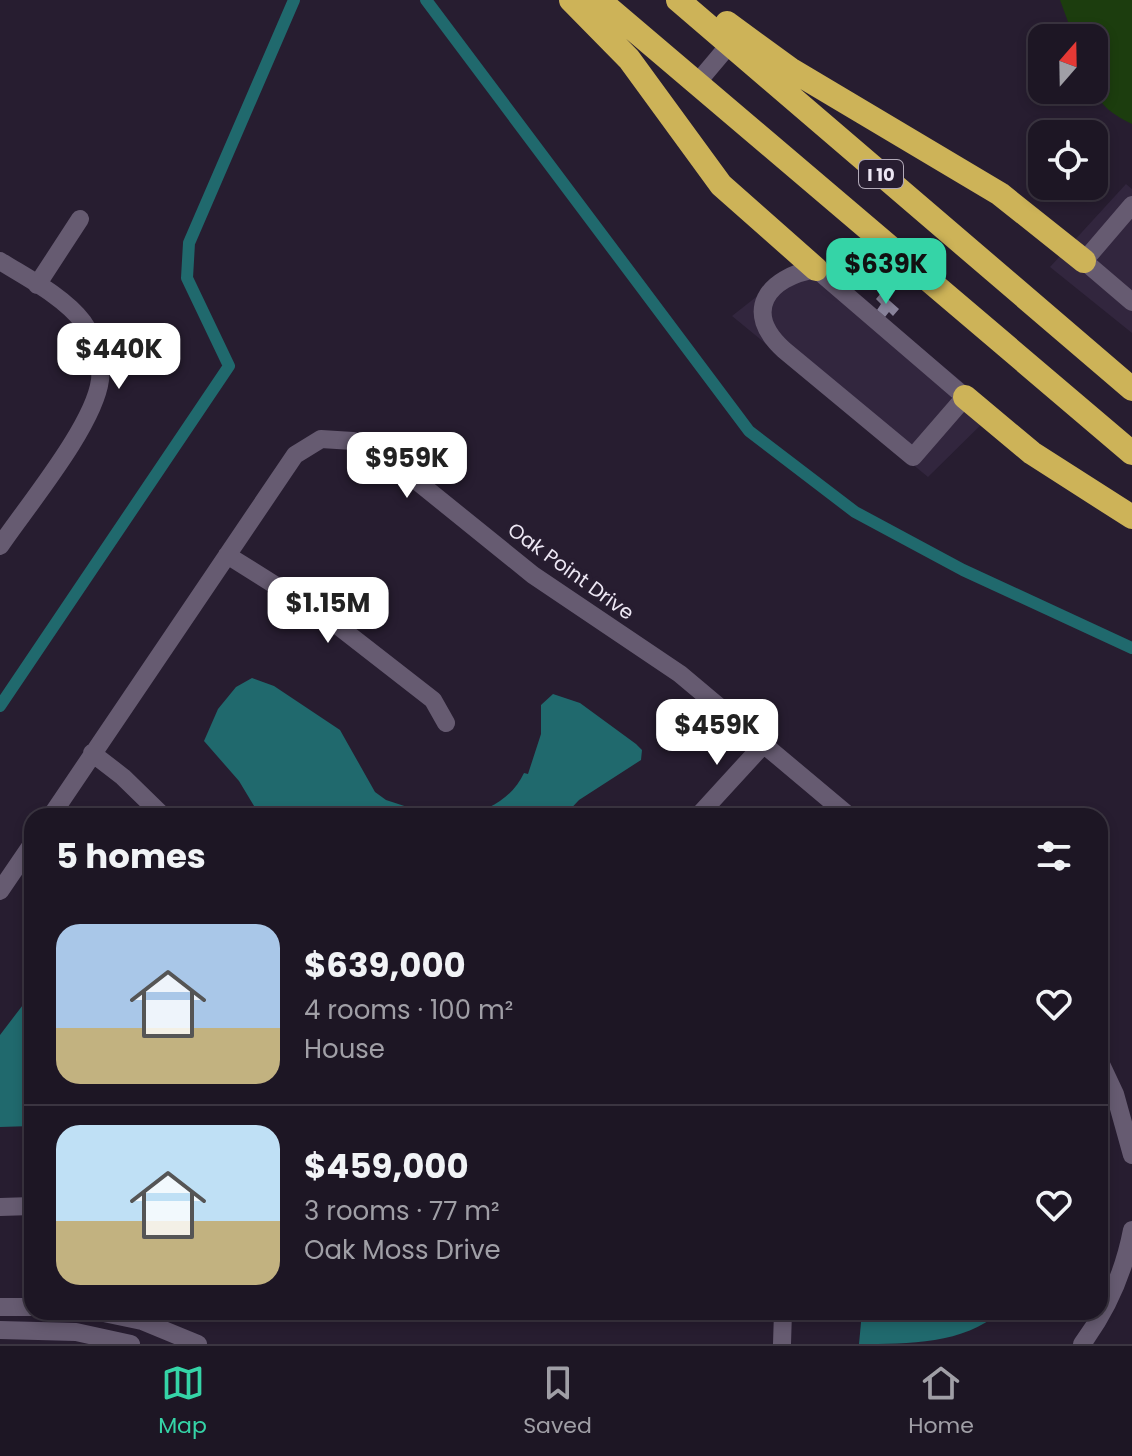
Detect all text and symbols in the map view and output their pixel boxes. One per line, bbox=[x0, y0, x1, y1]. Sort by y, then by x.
north arrow bbox=[1028, 24, 1108, 104]
map controls bbox=[1028, 24, 1108, 200]
button: locate bbox=[1028, 120, 1108, 200]
road number: I 10 bbox=[859, 160, 903, 188]
pin: $639K bbox=[830, 238, 942, 306]
text: $639K bbox=[844, 246, 928, 282]
pin: $440K bbox=[63, 323, 175, 391]
text: $440K bbox=[75, 331, 163, 367]
pin: $959K bbox=[351, 432, 463, 500]
text: $959K bbox=[365, 440, 449, 476]
street label: Oak Point Drive bbox=[502, 516, 640, 626]
pin: $1.15M bbox=[263, 577, 393, 645]
text: $1.15M bbox=[286, 585, 370, 621]
pin: $459K bbox=[661, 699, 773, 767]
text: $459K bbox=[674, 707, 760, 743]
text: 5 homes bbox=[56, 832, 206, 880]
icon: filters bbox=[1032, 834, 1076, 878]
text: $639,000 bbox=[304, 941, 466, 989]
icon: home bbox=[120, 956, 216, 1052]
icon: heart bbox=[1032, 982, 1076, 1026]
text: 4 rooms · 100 m² bbox=[304, 992, 513, 1028]
text: House bbox=[304, 1031, 385, 1067]
text: $459,000 bbox=[304, 1142, 469, 1190]
icon: home bbox=[120, 1157, 216, 1253]
icon: heart bbox=[1032, 1183, 1076, 1227]
text: 3 rooms · 77 m² bbox=[304, 1193, 500, 1229]
text: Oak Moss Drive bbox=[304, 1232, 501, 1268]
tab: Map bbox=[158, 1361, 207, 1442]
tab: Saved bbox=[523, 1361, 592, 1442]
tab: Home bbox=[908, 1361, 974, 1442]

